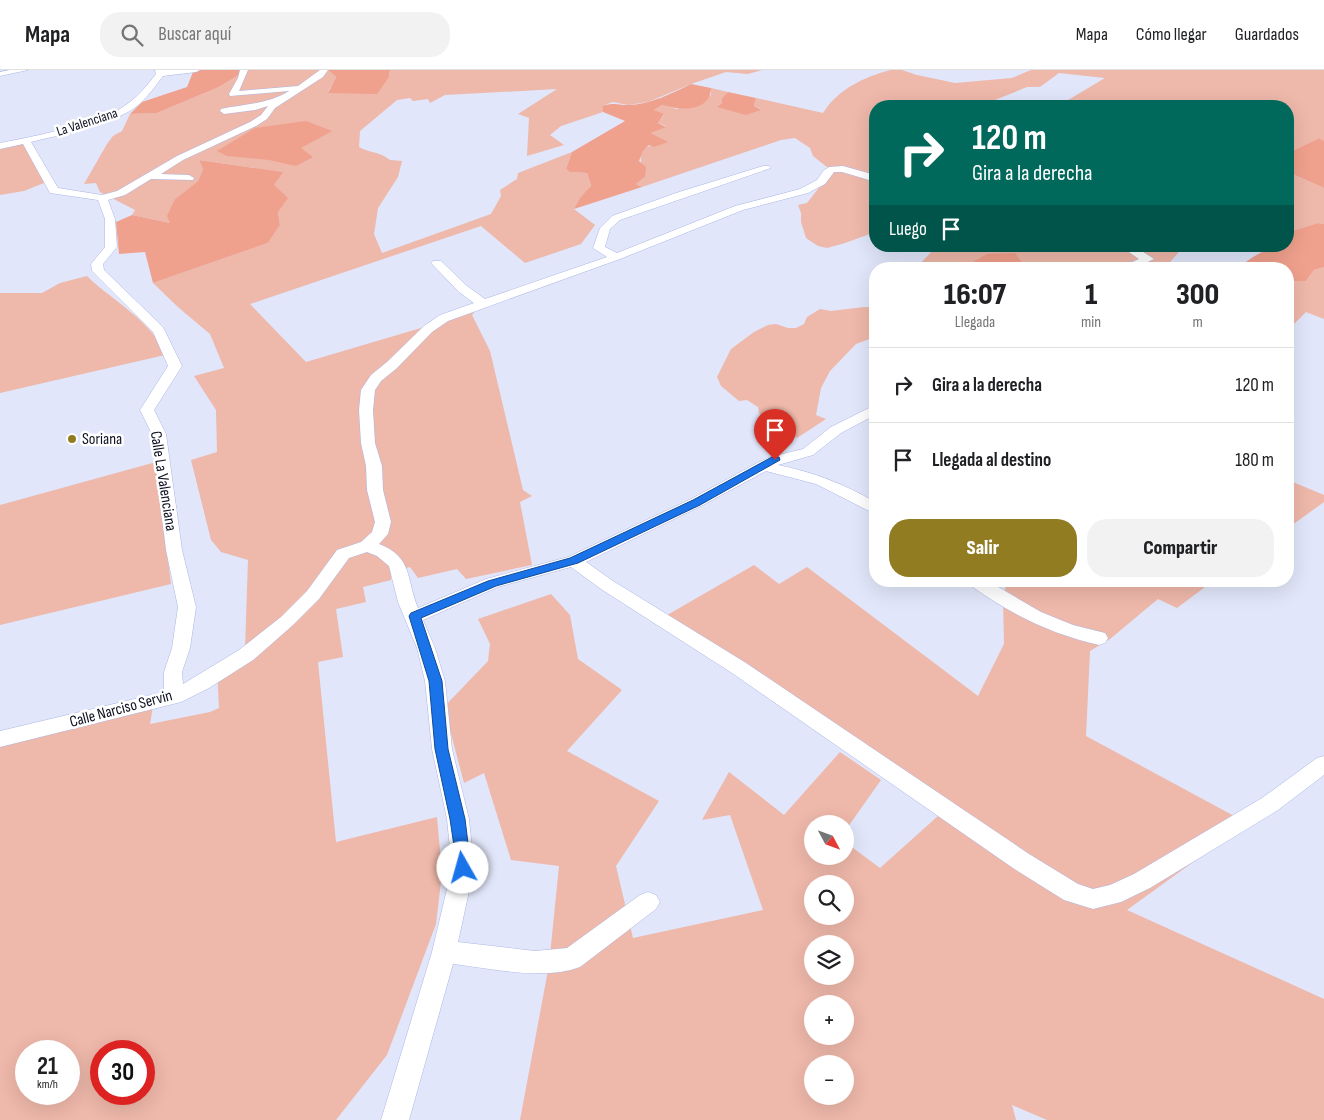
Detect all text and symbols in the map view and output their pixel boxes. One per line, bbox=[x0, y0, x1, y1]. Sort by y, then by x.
search box bbox=[100, 12, 450, 57]
text: Mapa bbox=[25, 20, 70, 49]
icon: search bbox=[118, 21, 146, 49]
text: Buscar aquí bbox=[158, 23, 231, 46]
text: Mapa bbox=[1076, 24, 1108, 45]
text: Cómo llegar bbox=[1136, 24, 1207, 45]
text: Guardados bbox=[1235, 24, 1299, 45]
street label: La Valenciana bbox=[54, 104, 120, 140]
text: 120 m bbox=[972, 117, 1047, 160]
icon: right bbox=[889, 120, 954, 185]
text: Gira a la derecha bbox=[972, 160, 1093, 187]
icon: arrive bbox=[937, 215, 965, 243]
text: Luego bbox=[889, 218, 927, 241]
text: 16:07 bbox=[944, 277, 1006, 313]
text: 1 bbox=[1085, 277, 1097, 313]
text: 300 bbox=[1176, 277, 1219, 313]
text: Llegada bbox=[955, 313, 995, 332]
text: min bbox=[1081, 313, 1101, 332]
text: m bbox=[1192, 313, 1203, 332]
icon: right bbox=[889, 371, 917, 399]
text: Gira a la derecha bbox=[932, 374, 1042, 397]
text: 120 m bbox=[1236, 374, 1274, 397]
pin bbox=[754, 409, 796, 460]
icon: arrive bbox=[761, 416, 789, 444]
place label: Soriana bbox=[82, 430, 122, 449]
street label: Calle La Valenciana bbox=[146, 430, 180, 532]
marker: Soriana bbox=[66, 433, 78, 445]
icon: arrive bbox=[889, 446, 917, 474]
text: Llegada al destino bbox=[932, 449, 1051, 472]
text: 180 m bbox=[1235, 449, 1274, 472]
button: Salir bbox=[889, 519, 1077, 577]
button: Compartir bbox=[1087, 519, 1274, 577]
street label: Calle Narciso Servin bbox=[68, 686, 174, 732]
north arrow bbox=[804, 815, 854, 865]
map controls bbox=[804, 815, 854, 1105]
position arrow bbox=[436, 841, 488, 893]
button: search bbox=[804, 875, 854, 925]
button: layers bbox=[804, 935, 854, 985]
button: + bbox=[804, 995, 854, 1045]
speed limit sign: 30 bbox=[90, 1040, 155, 1105]
text: 21 bbox=[37, 1051, 58, 1082]
button: − bbox=[804, 1055, 854, 1105]
text: km/h bbox=[37, 1077, 58, 1092]

